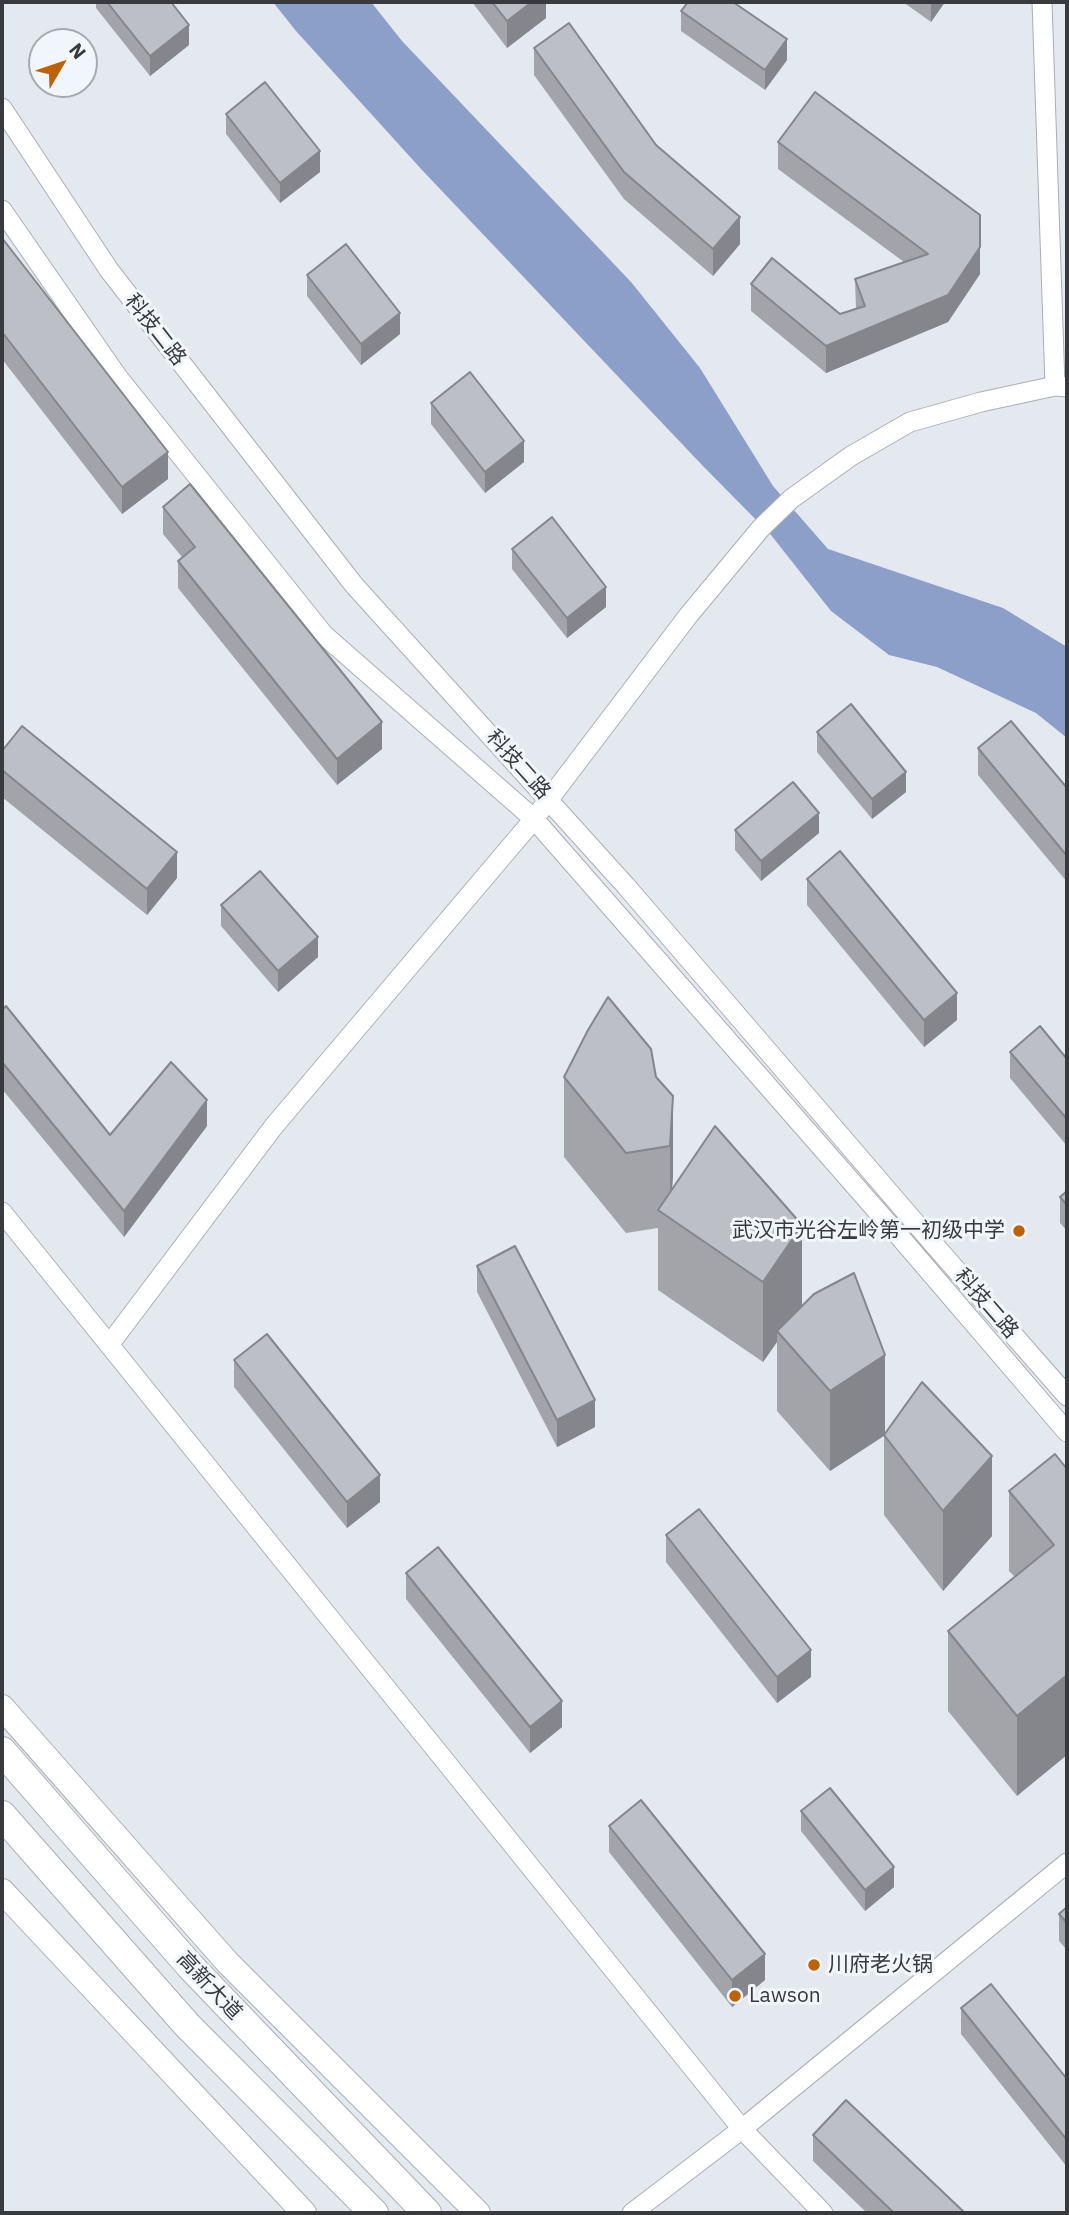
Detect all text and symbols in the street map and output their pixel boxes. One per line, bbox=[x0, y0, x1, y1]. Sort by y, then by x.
north arrow bbox=[28, 28, 98, 98]
text: N bbox=[64, 38, 91, 64]
street label: 科技二路 bbox=[119, 289, 191, 371]
street label: 科技二路 bbox=[481, 725, 555, 805]
place label: 武汉市光谷左岭第一初级中学 bbox=[732, 1218, 1005, 1244]
marker: 武汉市光谷左岭第一初级中学 bbox=[1011, 1223, 1027, 1239]
street label: 科技二路 bbox=[949, 1264, 1023, 1344]
street label: 高新大道 bbox=[171, 1947, 247, 2025]
place label: 川府老火锅 bbox=[828, 1952, 933, 1978]
marker: 川府老火锅 bbox=[806, 1957, 822, 1973]
place label: Lawson bbox=[749, 1983, 821, 2009]
marker: Lawson bbox=[727, 1988, 743, 2004]

